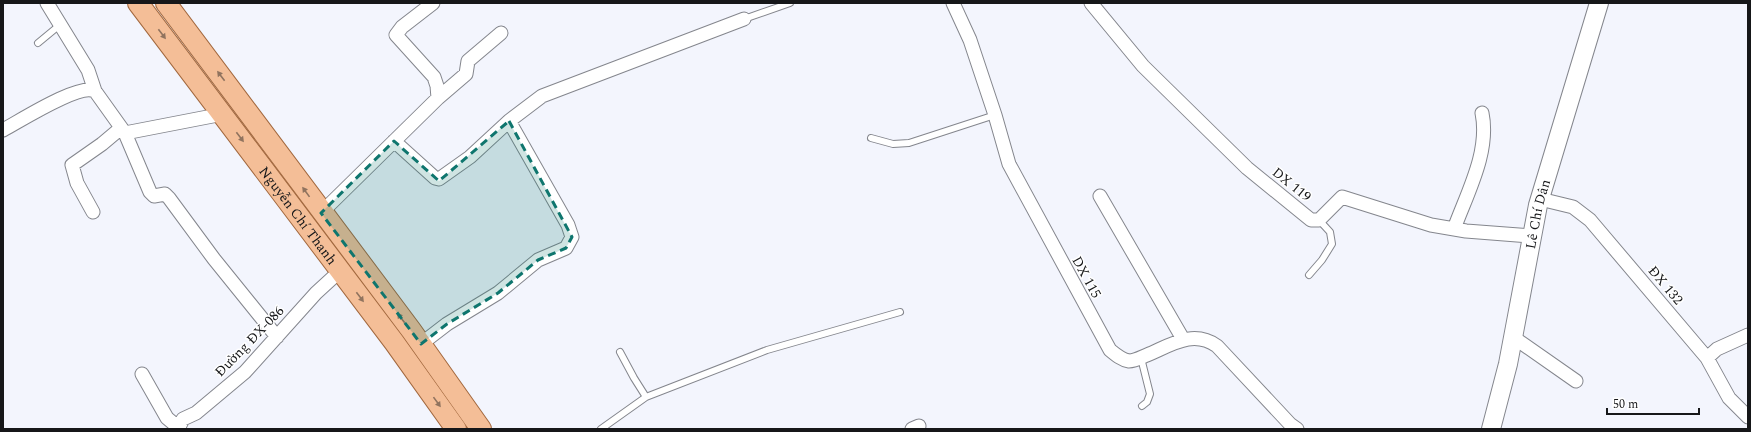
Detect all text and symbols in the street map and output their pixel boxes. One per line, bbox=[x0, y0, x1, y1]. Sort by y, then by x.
one-way arrow bbox=[157, 29, 165, 39]
one-way arrow bbox=[217, 70, 225, 81]
one-way arrow bbox=[236, 132, 244, 143]
street label: Nguyễn Chí Thanh bbox=[254, 162, 342, 269]
street label: DX 119 bbox=[1267, 162, 1316, 207]
street label: Lê Chí Dân bbox=[1520, 177, 1556, 251]
one-way arrow bbox=[302, 186, 310, 197]
street label: DX 115 bbox=[1066, 252, 1107, 302]
street label: ĐX 132 bbox=[1643, 261, 1688, 309]
one-way arrow bbox=[356, 292, 365, 303]
street label: Đường ĐX-086 bbox=[210, 301, 289, 382]
one-way arrow bbox=[397, 312, 405, 323]
scale bar bbox=[1607, 390, 1699, 416]
text: 50 m bbox=[1613, 395, 1638, 414]
one-way arrow bbox=[433, 397, 441, 408]

